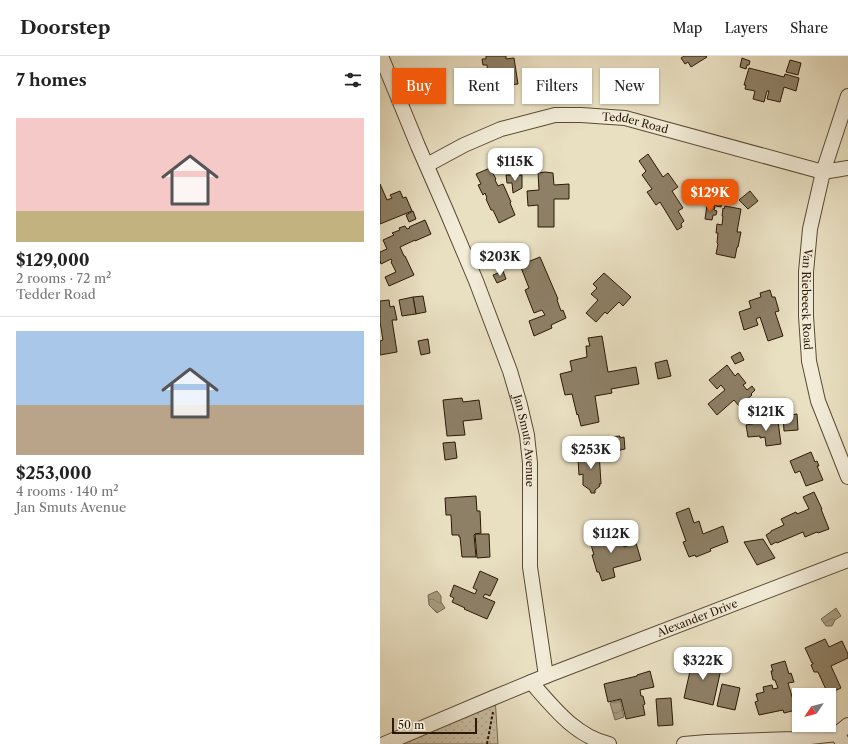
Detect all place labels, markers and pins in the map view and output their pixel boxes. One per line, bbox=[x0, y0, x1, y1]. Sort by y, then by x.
pin: $115K bbox=[487, 148, 543, 182]
pin: $129K bbox=[682, 179, 738, 213]
pin: $203K bbox=[472, 243, 528, 277]
pin: $121K bbox=[738, 398, 794, 432]
pin: $253K bbox=[563, 436, 619, 470]
pin: $112K bbox=[583, 520, 639, 554]
pin: $322K bbox=[675, 647, 731, 681]

